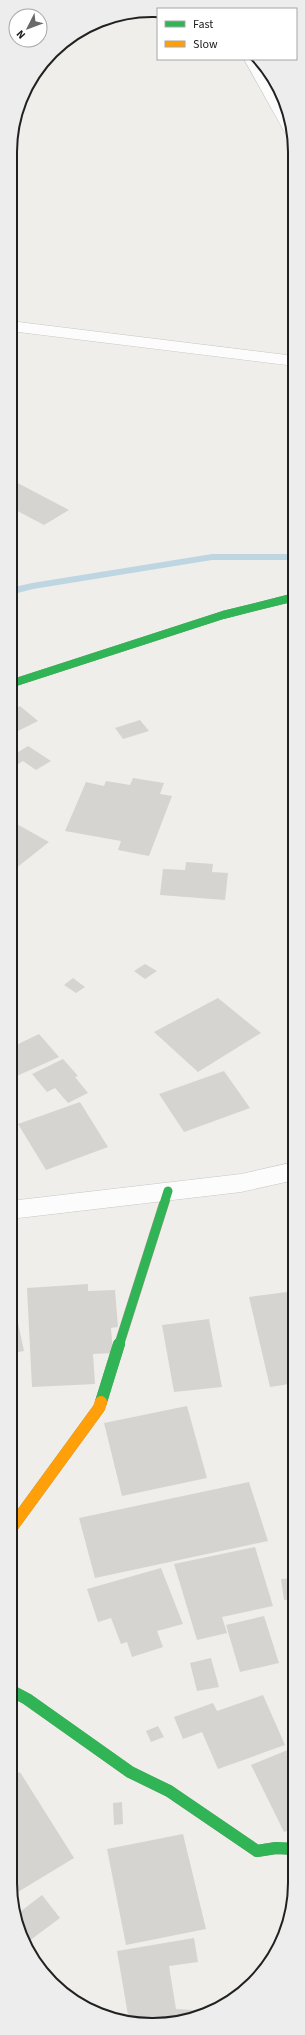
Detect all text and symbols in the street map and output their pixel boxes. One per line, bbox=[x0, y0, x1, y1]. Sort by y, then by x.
north arrow bbox=[8, 8, 48, 48]
legend bbox=[157, 8, 297, 60]
text: Fast bbox=[193, 16, 213, 33]
text: N bbox=[13, 27, 29, 42]
text: Slow bbox=[193, 36, 218, 53]

